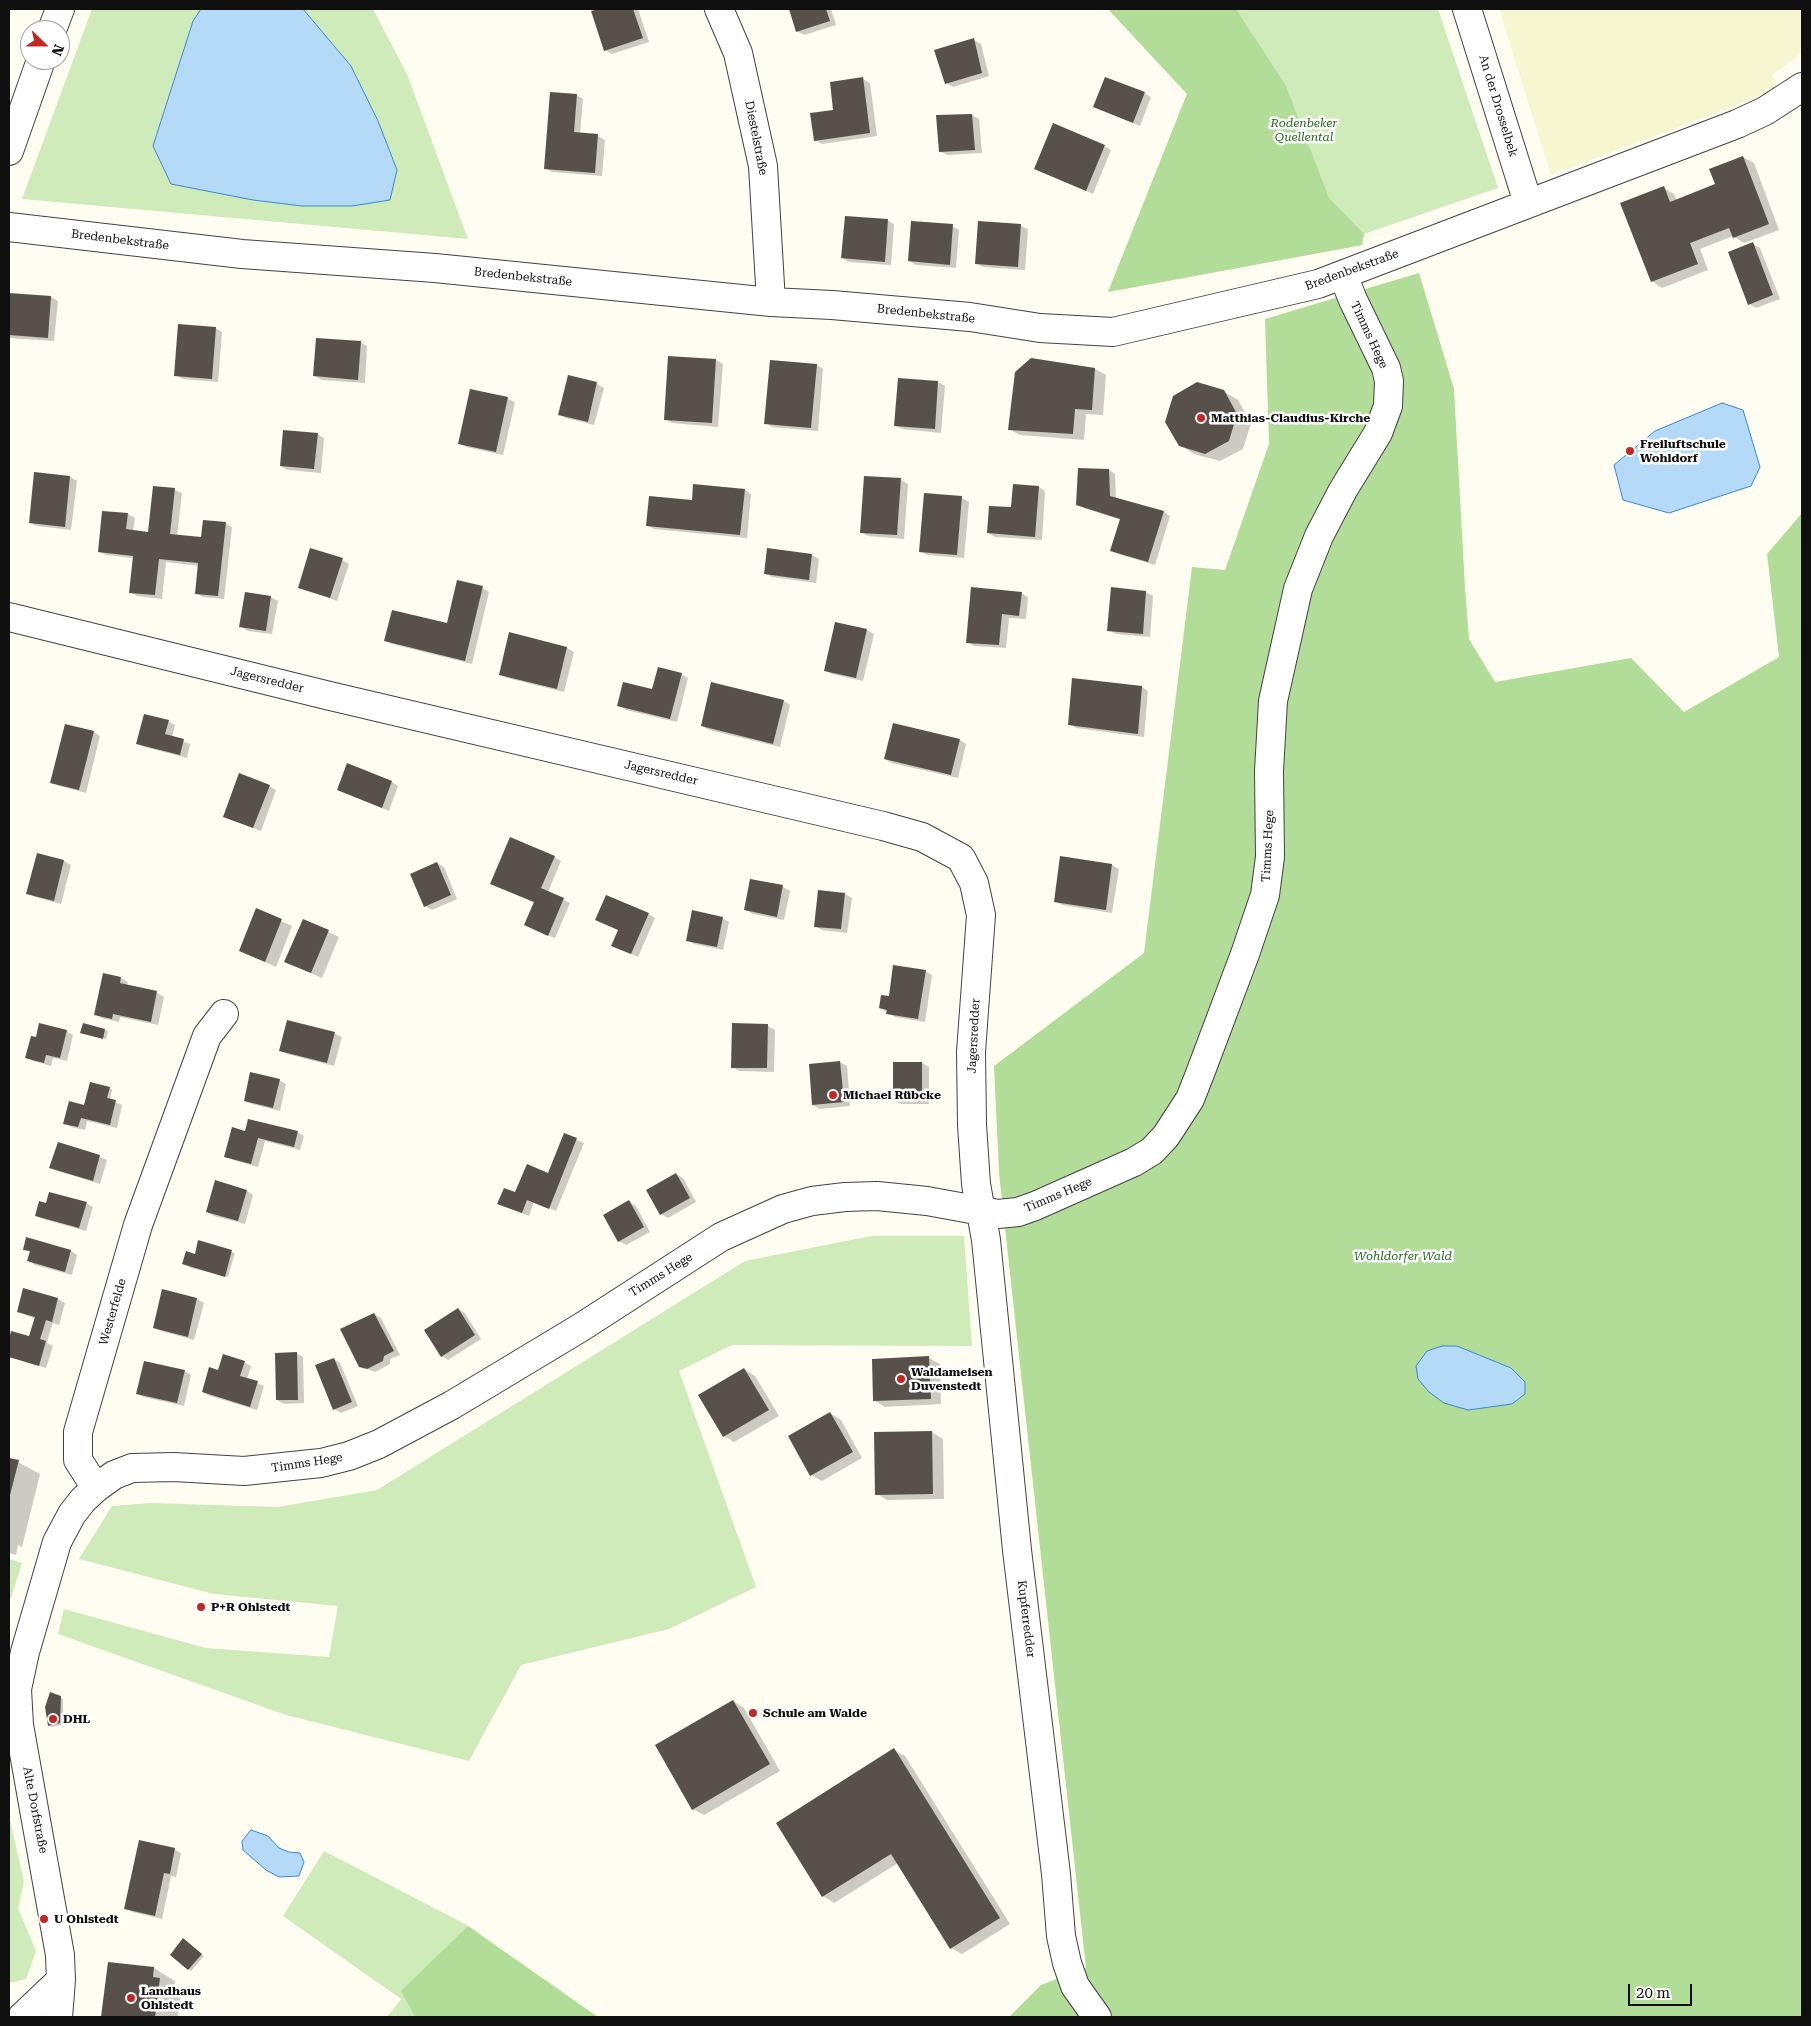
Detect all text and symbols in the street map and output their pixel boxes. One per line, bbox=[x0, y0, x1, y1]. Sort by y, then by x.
north arrow bbox=[20, 20, 70, 70]
text: N bbox=[49, 42, 67, 58]
street label: An der Drosselbek bbox=[1476, 53, 1520, 159]
street label: Diestelstraße bbox=[742, 100, 770, 176]
park label: Rodenbeker Quellental bbox=[1271, 116, 1337, 144]
street label: Bredenbekstraße bbox=[70, 227, 170, 253]
street label: Bredenbekstraße bbox=[1303, 246, 1401, 294]
street label: Bredenbekstraße bbox=[473, 265, 573, 289]
street label: Timms Hege bbox=[1347, 299, 1391, 371]
street label: Bredenbekstraße bbox=[876, 302, 976, 326]
place label: Matthias-Claudius-Kirche bbox=[1211, 411, 1370, 425]
marker: Matthias-Claudius-Kirche bbox=[1195, 412, 1207, 424]
place label: Freiluftschule Wohldorf bbox=[1640, 437, 1726, 465]
marker: Freiluftschule Wohldorf bbox=[1624, 445, 1636, 457]
street label: Jagersredder bbox=[229, 664, 305, 696]
street label: Jagersredder bbox=[623, 758, 699, 788]
street label: Timms Hege bbox=[1259, 810, 1277, 882]
street label: Jagersredder bbox=[965, 998, 983, 1074]
place label: Michael Rübcke bbox=[843, 1088, 941, 1102]
marker: Michael Rübcke bbox=[827, 1089, 839, 1101]
street label: Timms Hege bbox=[1022, 1174, 1094, 1216]
park label: Wohldorfer Wald bbox=[1354, 1249, 1452, 1263]
street label: Timms Hege bbox=[627, 1250, 695, 1300]
street label: Westerfelde bbox=[97, 1277, 129, 1347]
place label: Waldameisen Duvenstedt bbox=[911, 1365, 993, 1393]
marker: Waldameisen Duvenstedt bbox=[895, 1373, 907, 1385]
street label: Timms Hege bbox=[270, 1450, 344, 1476]
street label: Kupferredder bbox=[1014, 1579, 1038, 1659]
place label: P+R Ohlstedt bbox=[211, 1600, 290, 1614]
marker: P+R Ohlstedt bbox=[195, 1601, 207, 1613]
place label: Schule am Walde bbox=[763, 1706, 867, 1720]
marker: Schule am Walde bbox=[747, 1707, 759, 1719]
place label: DHL bbox=[63, 1712, 90, 1726]
marker: DHL bbox=[47, 1713, 59, 1725]
street label: Alte Dorfstraße bbox=[20, 1765, 50, 1855]
place label: U Ohlstedt bbox=[54, 1912, 119, 1926]
marker: U Ohlstedt bbox=[38, 1913, 50, 1925]
scale bar bbox=[1631, 1974, 1695, 2006]
place label: Landhaus Ohlstedt bbox=[141, 1984, 201, 2012]
text: 20 m bbox=[1636, 1984, 1670, 2002]
marker: Landhaus Ohlstedt bbox=[125, 1992, 137, 2004]

